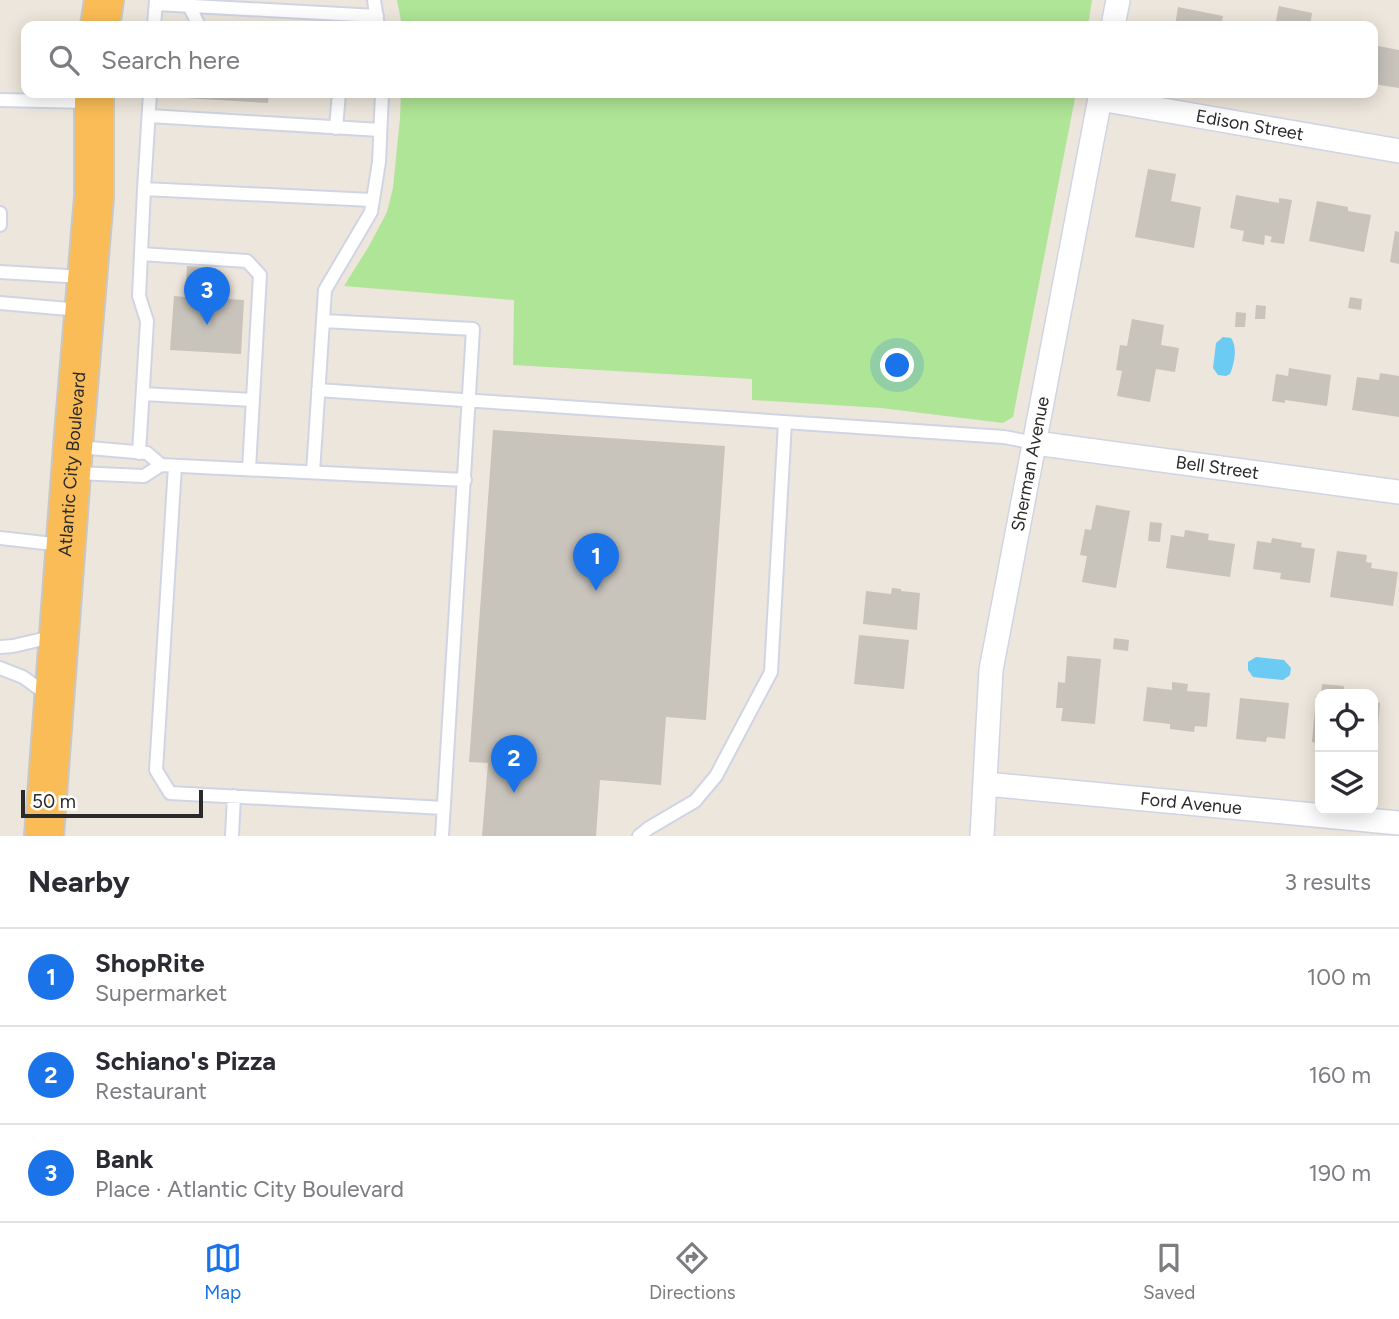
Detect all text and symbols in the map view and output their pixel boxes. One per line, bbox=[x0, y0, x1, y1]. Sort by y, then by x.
search box bbox=[21, 21, 1378, 98]
icon: search bbox=[45, 41, 83, 79]
text: Search here bbox=[101, 44, 240, 76]
street label: Edison Street bbox=[1194, 105, 1306, 145]
pin: 3 bbox=[184, 267, 230, 325]
your location bbox=[880, 348, 914, 382]
street label: Atlantic City Boulevard bbox=[54, 371, 90, 557]
street label: Sherman Avenue bbox=[1007, 394, 1054, 533]
street label: Bell Street bbox=[1174, 451, 1260, 484]
pin: 1 bbox=[573, 533, 619, 591]
map controls bbox=[1315, 689, 1378, 815]
button: locate bbox=[1315, 689, 1378, 752]
pin: 2 bbox=[491, 735, 537, 793]
button: layers bbox=[1315, 752, 1378, 815]
scale bar bbox=[21, 787, 203, 819]
street label: Ford Avenue bbox=[1139, 788, 1243, 819]
text: 50 m bbox=[32, 790, 76, 813]
text: Nearby bbox=[28, 863, 130, 900]
text: 3 results bbox=[1284, 868, 1371, 896]
text: ShopRite bbox=[95, 947, 205, 979]
text: 1 bbox=[46, 963, 56, 991]
text: 100 m bbox=[1307, 963, 1371, 991]
text: Supermarket bbox=[95, 979, 227, 1007]
text: Schiano's Pizza bbox=[95, 1045, 276, 1077]
text: 2 bbox=[44, 1061, 58, 1089]
text: 160 m bbox=[1308, 1061, 1371, 1089]
text: Restaurant bbox=[95, 1077, 207, 1105]
text: Bank bbox=[95, 1143, 154, 1175]
text: 3 bbox=[45, 1159, 57, 1187]
text: 190 m bbox=[1308, 1159, 1371, 1187]
text: Place · Atlantic City Boulevard bbox=[95, 1175, 404, 1203]
tab: Map bbox=[204, 1239, 242, 1304]
tab: Directions bbox=[649, 1239, 736, 1304]
tab: Saved bbox=[1143, 1239, 1195, 1304]

